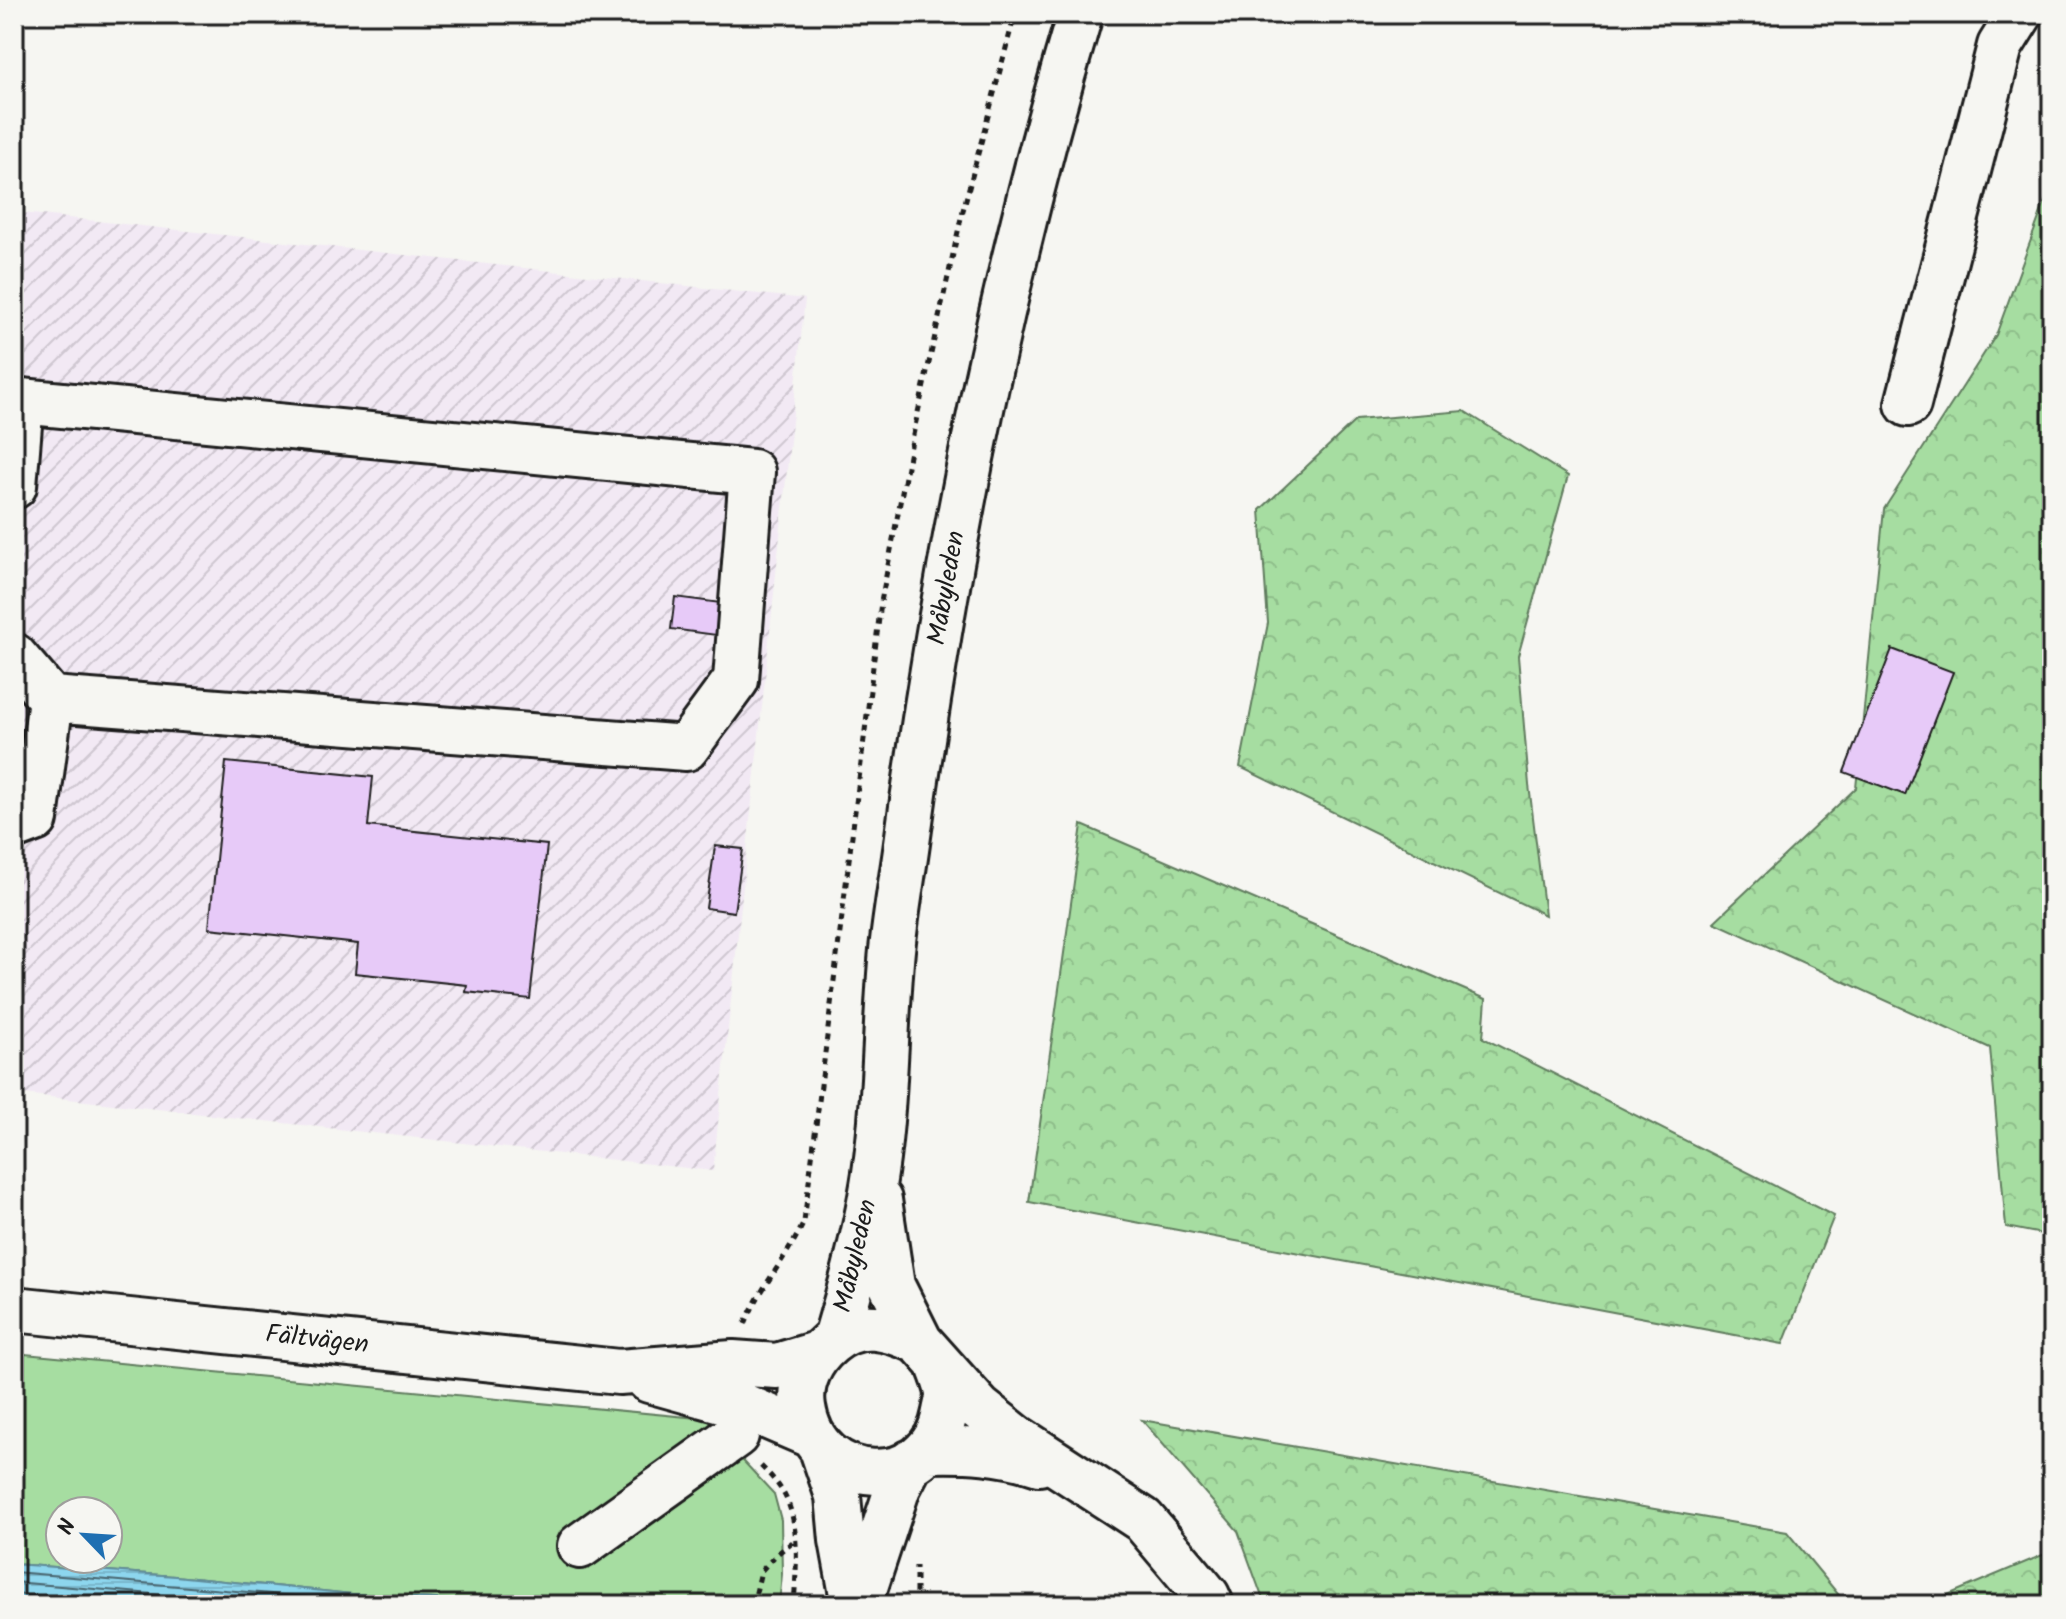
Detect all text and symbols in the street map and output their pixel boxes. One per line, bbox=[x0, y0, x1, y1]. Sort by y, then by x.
street label: Måbyleden bbox=[916, 528, 978, 648]
street label: Måbyleden bbox=[823, 1195, 889, 1317]
street label: Fältvägen bbox=[263, 1314, 371, 1366]
north arrow bbox=[44, 1495, 124, 1575]
text: N bbox=[49, 1514, 87, 1541]

